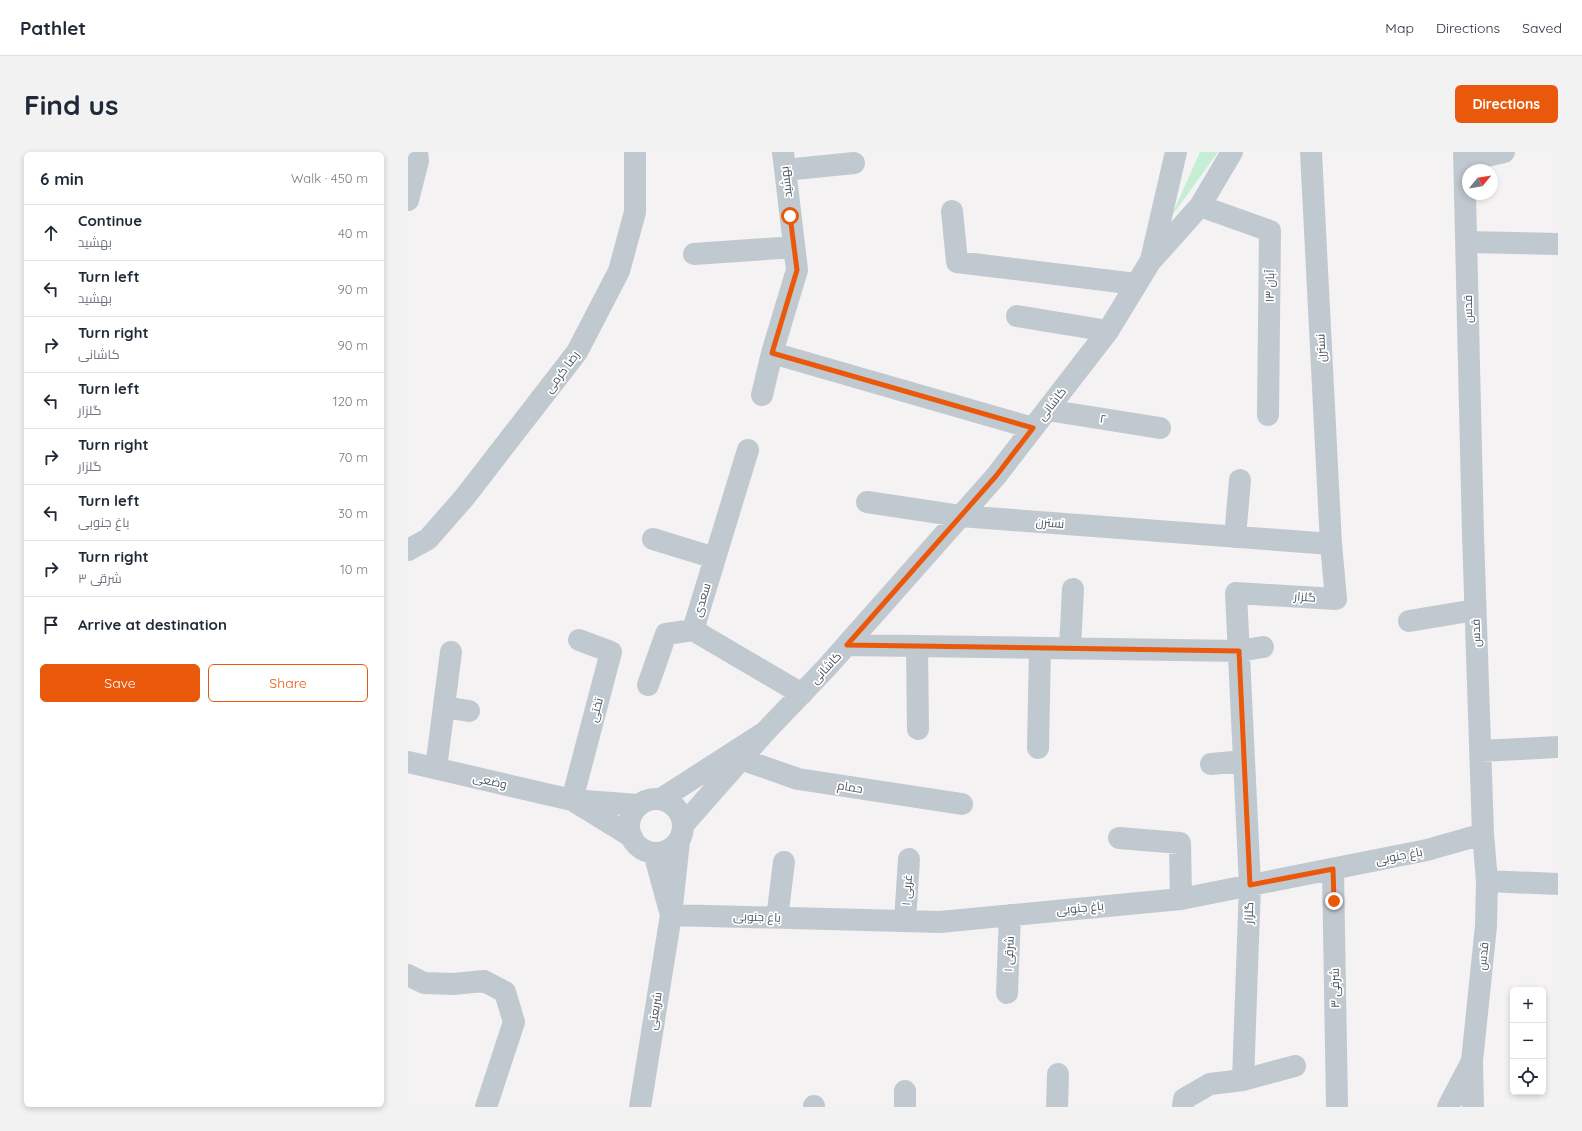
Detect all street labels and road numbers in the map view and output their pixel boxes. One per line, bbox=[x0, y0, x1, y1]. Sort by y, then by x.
street label: بهشید bbox=[776, 166, 795, 199]
street label: ۱۳ آبان bbox=[1262, 269, 1277, 303]
street label: قدس bbox=[1460, 295, 1475, 323]
street label: نسترن bbox=[1312, 333, 1329, 363]
street label: رضا کرمی bbox=[541, 348, 582, 396]
street label: کاشانی bbox=[1034, 384, 1069, 423]
street label: ۲ bbox=[1099, 411, 1107, 426]
street label: نسترن bbox=[1035, 514, 1065, 531]
street label: سعدی bbox=[689, 581, 714, 619]
street label: گلزار bbox=[1293, 588, 1316, 605]
street label: قدس bbox=[1468, 619, 1483, 647]
street label: کاشانی bbox=[807, 649, 844, 687]
street label: تختی bbox=[585, 695, 606, 724]
street label: وضعی bbox=[472, 769, 509, 792]
street label: حمام bbox=[836, 777, 864, 797]
street label: باغ جنوبی bbox=[1374, 844, 1424, 868]
street label: ۱ غربی bbox=[898, 874, 915, 906]
street label: باغ جنوبی bbox=[1055, 898, 1105, 918]
street label: گلزار bbox=[1241, 902, 1256, 925]
street label: باغ جنوبی bbox=[733, 908, 781, 926]
street label: ۱ شرقی bbox=[1000, 936, 1017, 972]
street label: قدس bbox=[1474, 941, 1491, 971]
street label: ۳ شرقی bbox=[1327, 968, 1342, 1008]
street label: شریعتی bbox=[644, 991, 665, 1031]

